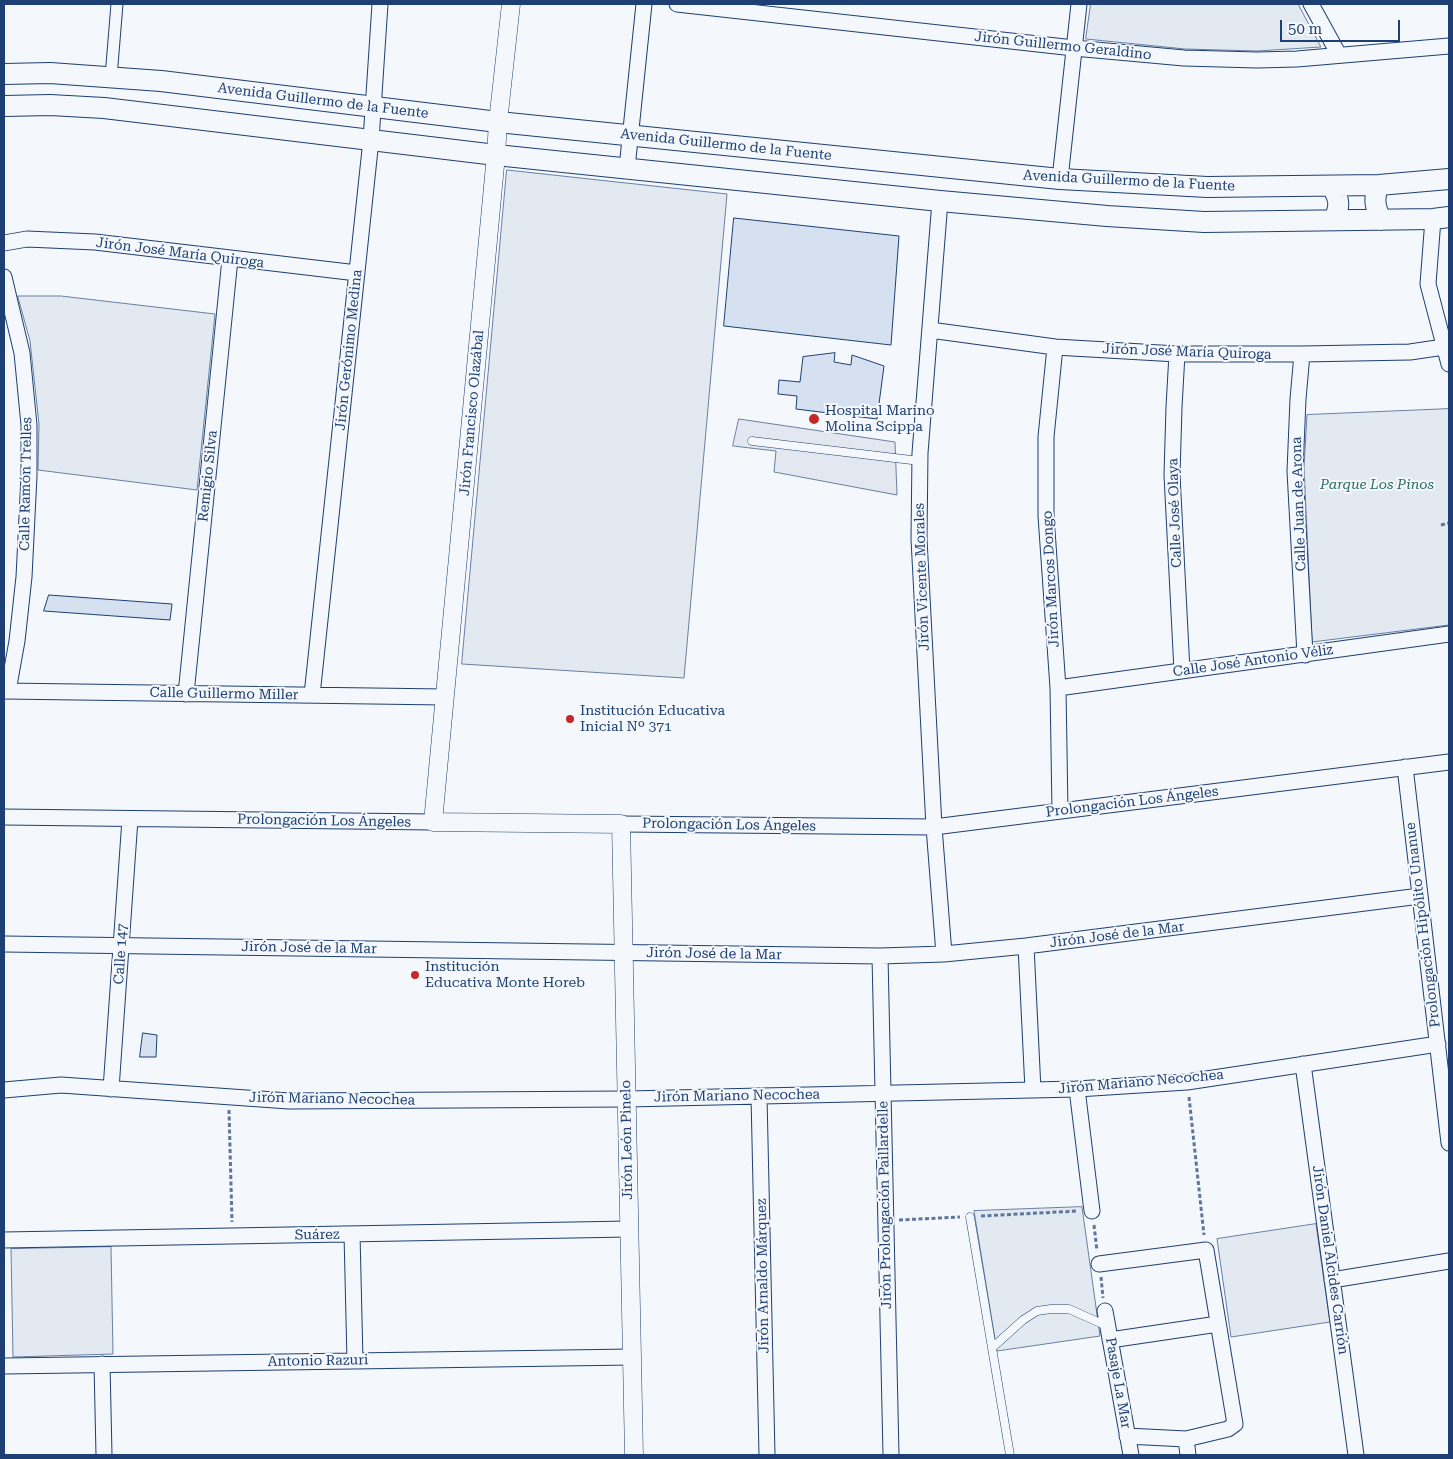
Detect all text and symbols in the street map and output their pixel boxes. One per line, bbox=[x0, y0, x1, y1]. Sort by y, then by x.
scale bar bbox=[1283, 10, 1403, 42]
text: 50 m bbox=[1288, 20, 1322, 38]
street label: Jirón Guillermo Geraldino bbox=[974, 28, 1152, 64]
street label: Avenida Guillermo de la Fuente bbox=[217, 80, 429, 122]
street label: Avenida Guillermo de la Fuente bbox=[620, 126, 832, 164]
street label: Avenida Guillermo de la Fuente bbox=[1023, 167, 1235, 195]
street label: Jirón José María Quiroga bbox=[95, 234, 265, 272]
street label: Jirón Gerónimo Medina bbox=[332, 269, 366, 431]
street label: Jirón Francisco Olazábal bbox=[456, 329, 488, 497]
street label: Jirón José María Quiroga bbox=[1102, 341, 1272, 363]
place label: Hospital Marino Molina Scippa bbox=[825, 403, 935, 436]
marker: Hospital Marino Molina Scippa bbox=[807, 412, 821, 426]
street label: Calle Ramón Trelles bbox=[16, 417, 36, 551]
street label: Remigio Silva bbox=[195, 429, 221, 523]
street label: Calle Juan de Arona bbox=[1288, 436, 1310, 572]
street label: Calle José Olaya bbox=[1165, 458, 1185, 568]
park label: Parque Los Pinos bbox=[1320, 477, 1434, 493]
street label: Jirón Vicente Morales bbox=[911, 503, 933, 651]
street label: Jirón Marcos Dongo bbox=[1039, 510, 1063, 648]
street label: Calle José Antonio Véliz bbox=[1172, 641, 1334, 681]
street label: Calle Guillermo Miller bbox=[149, 684, 299, 704]
place label: Institución Educativa Inicial Nº 371 bbox=[580, 703, 725, 736]
marker: Institución Educativa Inicial Nº 371 bbox=[564, 713, 576, 725]
street label: Prolongación Los Ángeles bbox=[1045, 783, 1219, 821]
street label: Prolongación Los Ángeles bbox=[237, 811, 411, 831]
street label: Prolongación Los Ángeles bbox=[642, 815, 816, 835]
street label: Prolongación Hipólito Unanue bbox=[1402, 821, 1444, 1029]
street label: Jirón José de la Mar bbox=[1049, 918, 1185, 952]
street label: Calle 147 bbox=[110, 923, 132, 985]
street label: Jirón José de la Mar bbox=[241, 938, 377, 958]
street label: Jirón José de la Mar bbox=[646, 944, 782, 964]
place label: Institución Educativa Monte Horeb bbox=[425, 959, 585, 992]
marker: Institución Educativa Monte Horeb bbox=[409, 969, 421, 981]
street label: Jirón Mariano Necochea bbox=[1057, 1066, 1225, 1098]
street label: Jirón León Pinelo bbox=[618, 1080, 636, 1200]
street label: Jirón Mariano Necochea bbox=[654, 1086, 820, 1106]
street label: Jirón Mariano Necochea bbox=[249, 1089, 415, 1109]
street label: Jirón Prolongación Paillardelle bbox=[875, 1101, 895, 1309]
street label: Jirón Daniel Alcides Carrión bbox=[1308, 1164, 1352, 1356]
street label: Jirón Arnaldo Márquez bbox=[753, 1198, 773, 1354]
street label: Suárez bbox=[294, 1226, 340, 1244]
street label: Pasaje La Mar bbox=[1102, 1336, 1134, 1430]
street label: Antonio Razuri bbox=[267, 1352, 369, 1370]

